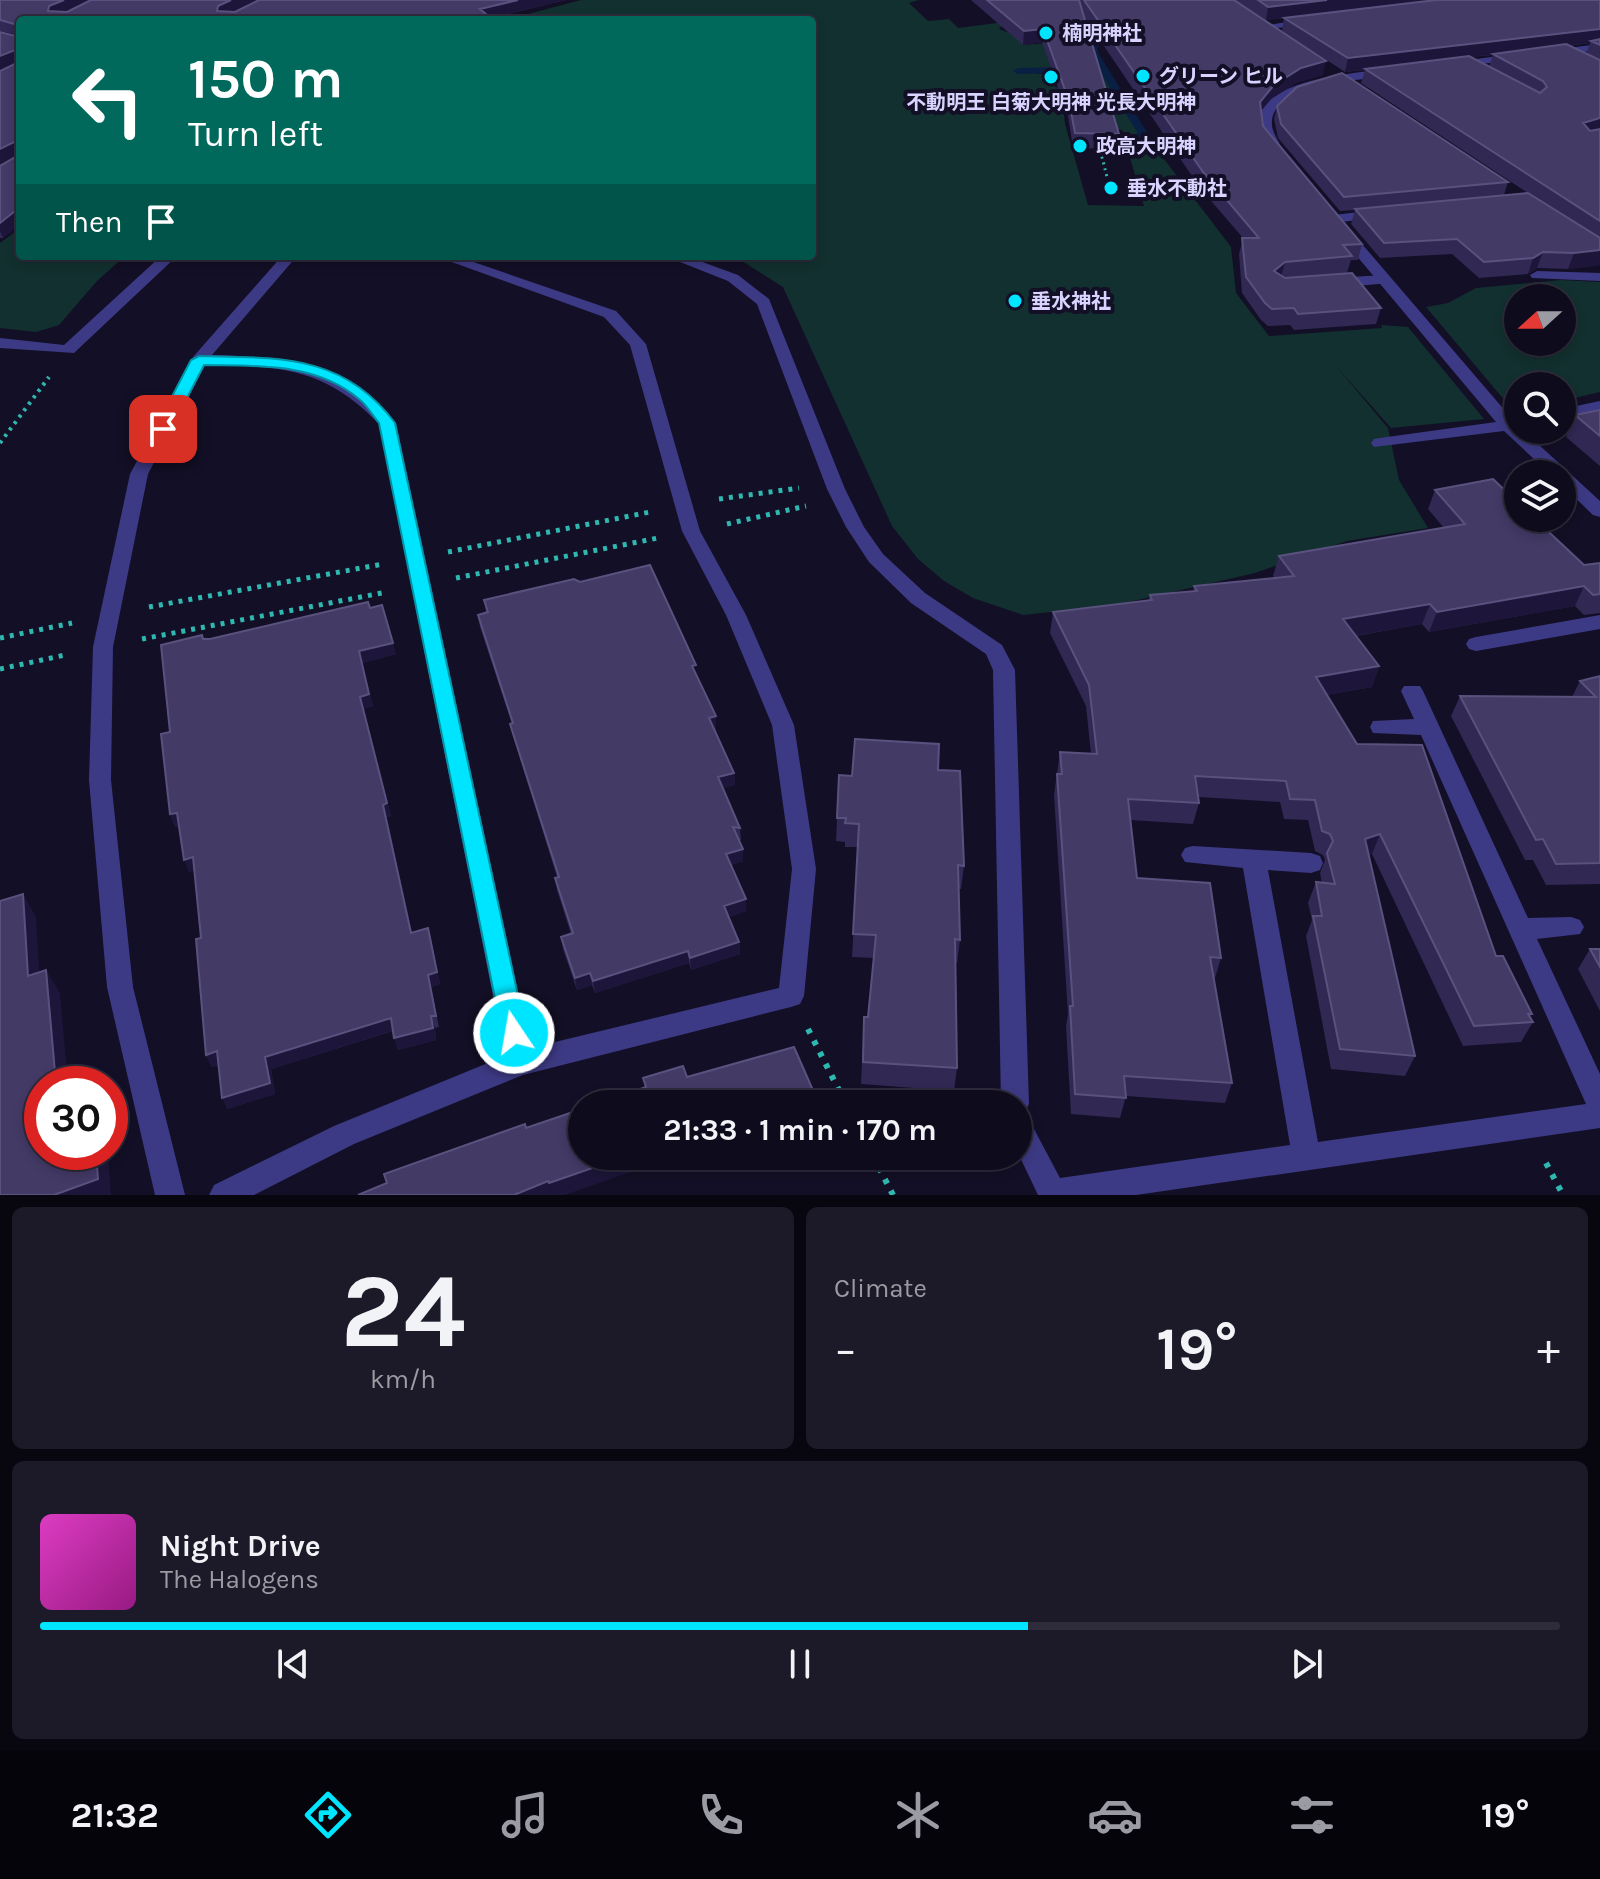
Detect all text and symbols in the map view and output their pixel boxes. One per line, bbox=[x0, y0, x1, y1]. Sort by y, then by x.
place label: 楠明神社 bbox=[1062, 22, 1142, 45]
marker: 楠明神社 bbox=[1037, 24, 1055, 42]
text: 150 m bbox=[188, 46, 343, 111]
icon: left bbox=[56, 48, 160, 152]
place label: グリーン ヒル bbox=[1159, 65, 1283, 88]
marker: グリーン ヒル bbox=[1134, 67, 1152, 85]
marker: 不動明王 白菊大明神 光長大明神 bbox=[1042, 68, 1060, 86]
place label: 不動明王 白菊大明神 光長大明神 bbox=[906, 91, 1196, 114]
text: Turn left bbox=[188, 113, 323, 155]
place label: 政高大明神 bbox=[1096, 135, 1196, 158]
marker: 政高大明神 bbox=[1071, 137, 1089, 155]
place label: 垂水不動社 bbox=[1127, 177, 1227, 200]
marker: 垂水不動社 bbox=[1102, 179, 1120, 197]
icon: arrive bbox=[139, 200, 183, 244]
text: Then bbox=[56, 204, 123, 240]
north arrow bbox=[1504, 284, 1576, 356]
map controls bbox=[1504, 284, 1576, 532]
place label: 垂水神社 bbox=[1031, 290, 1111, 313]
marker: 垂水神社 bbox=[1006, 292, 1024, 310]
button: search bbox=[1504, 372, 1576, 444]
pin bbox=[129, 395, 197, 463]
icon: arrive bbox=[141, 407, 185, 451]
button: layers bbox=[1504, 460, 1576, 532]
position arrow bbox=[472, 991, 556, 1075]
speed limit sign: 30 bbox=[24, 1066, 128, 1170]
text: 21:33 · 1 min · 170 m bbox=[663, 1112, 937, 1148]
text: 24 bbox=[341, 1251, 465, 1372]
text: Climate bbox=[834, 1273, 927, 1304]
text: 19° bbox=[1156, 1314, 1238, 1384]
text: − bbox=[834, 1324, 857, 1375]
text: + bbox=[1537, 1324, 1560, 1375]
text: km/h bbox=[370, 1364, 436, 1395]
text: Night Drive bbox=[160, 1528, 321, 1564]
text: The Halogens bbox=[160, 1564, 319, 1595]
icon: previous bbox=[271, 1642, 315, 1686]
icon: pause bbox=[778, 1642, 822, 1686]
icon: next bbox=[1285, 1642, 1329, 1686]
icon: directions bbox=[300, 1787, 356, 1843]
icon: music bbox=[497, 1787, 553, 1843]
icon: phone bbox=[693, 1787, 749, 1843]
icon: climate bbox=[890, 1787, 946, 1843]
icon: car bbox=[1087, 1787, 1143, 1843]
icon: filters bbox=[1284, 1787, 1340, 1843]
text: 21:32 bbox=[70, 1794, 159, 1836]
text: 19° bbox=[1481, 1794, 1529, 1836]

